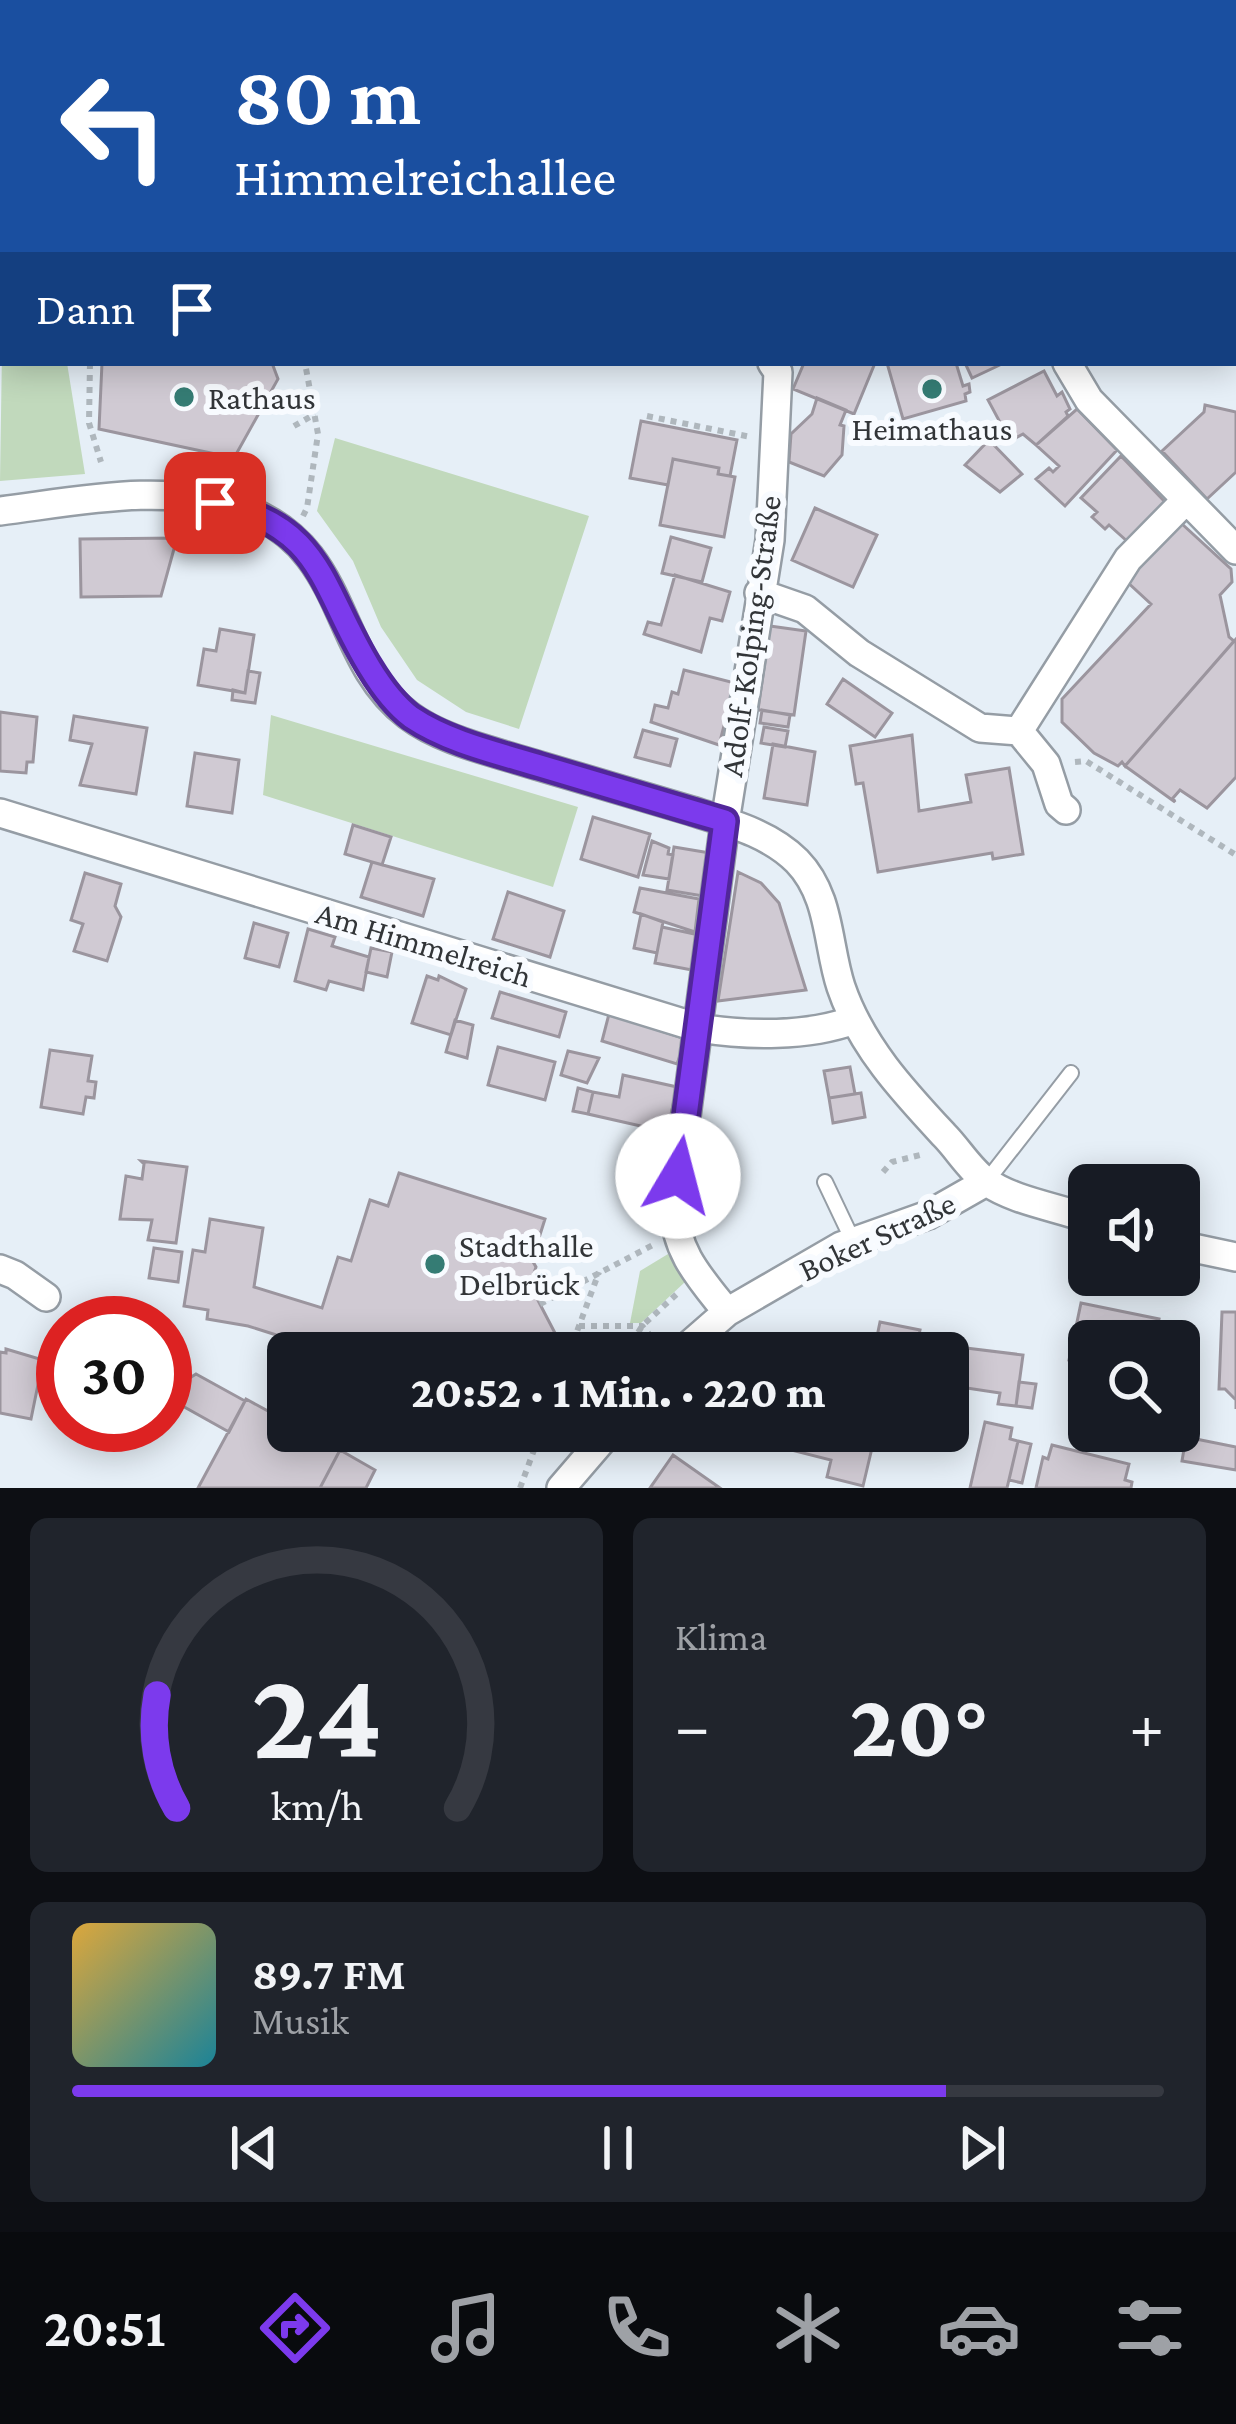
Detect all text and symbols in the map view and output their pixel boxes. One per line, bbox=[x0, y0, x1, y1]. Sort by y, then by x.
icon: left bbox=[36, 48, 192, 204]
text: 80 m bbox=[234, 49, 421, 142]
text: Himmelreichallee bbox=[234, 147, 616, 207]
icon: arrive bbox=[159, 276, 225, 342]
text: Dann bbox=[36, 284, 135, 334]
marker: Heimathaus bbox=[919, 376, 945, 402]
place label: Rathaus bbox=[208, 379, 316, 416]
marker: Rathaus bbox=[171, 384, 197, 410]
place label: Heimathaus bbox=[852, 410, 1012, 447]
pin bbox=[164, 452, 266, 554]
icon: arrive bbox=[182, 470, 248, 536]
street label: Adolf-Kolping-Straße bbox=[712, 493, 788, 779]
street label: Am Himmelreich bbox=[312, 894, 536, 994]
position arrow bbox=[615, 1113, 741, 1239]
map controls bbox=[1068, 1164, 1200, 1452]
button: sound bbox=[1068, 1164, 1200, 1296]
street label: Boker Straße bbox=[793, 1184, 961, 1288]
place label: Stadthalle Delbrück bbox=[459, 1227, 594, 1302]
marker: Stadthalle Delbrück bbox=[422, 1251, 448, 1277]
speed limit sign: 30 bbox=[36, 1296, 192, 1452]
button: search bbox=[1068, 1320, 1200, 1452]
text: 20:52 · 1 Min. · 220 m bbox=[411, 1367, 825, 1417]
text: Klima bbox=[675, 1615, 767, 1658]
text: 24 bbox=[251, 1645, 382, 1784]
text: 20° bbox=[850, 1675, 989, 1775]
text: − bbox=[675, 1689, 710, 1762]
text: + bbox=[1129, 1689, 1164, 1762]
text: km/h bbox=[270, 1782, 363, 1829]
text: 89.7 FM bbox=[252, 1949, 406, 1999]
text: Musik bbox=[252, 1999, 349, 2042]
icon: previous bbox=[221, 2115, 287, 2181]
icon: pause bbox=[585, 2115, 651, 2181]
icon: next bbox=[949, 2115, 1015, 2181]
icon: directions bbox=[253, 2286, 337, 2370]
icon: music bbox=[424, 2286, 508, 2370]
icon: phone bbox=[595, 2286, 679, 2370]
icon: climate bbox=[766, 2286, 850, 2370]
icon: car bbox=[937, 2286, 1021, 2370]
icon: filters bbox=[1108, 2286, 1192, 2370]
text: 20:51 bbox=[44, 2298, 165, 2358]

